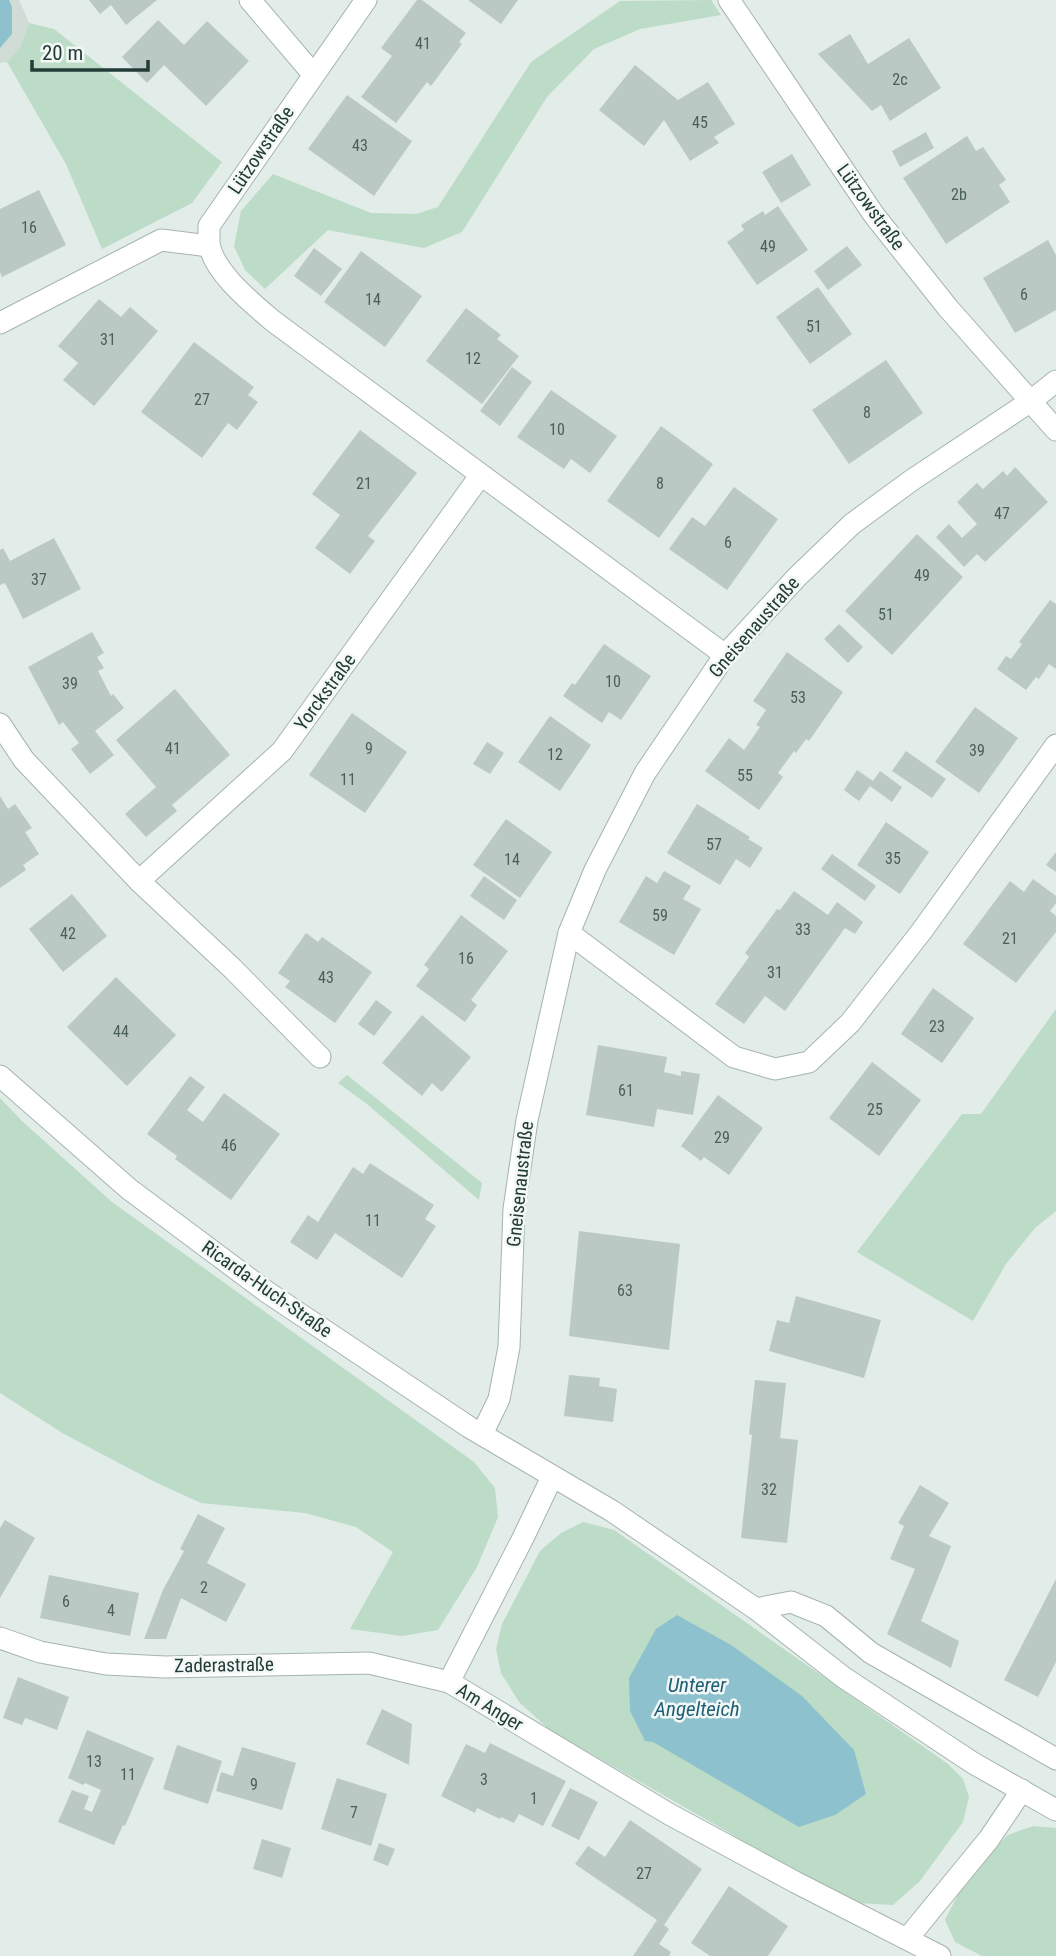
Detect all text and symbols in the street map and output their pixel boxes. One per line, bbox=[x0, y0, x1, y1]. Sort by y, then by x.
scale bar bbox=[32, 28, 147, 72]
house number: 41 bbox=[415, 34, 431, 53]
text: 20 m bbox=[42, 41, 83, 65]
house number: 2c bbox=[892, 70, 908, 89]
street label: Lützowstraße bbox=[223, 102, 299, 198]
house number: 45 bbox=[692, 113, 708, 132]
house number: 43 bbox=[352, 136, 368, 155]
street label: Lützowstraße bbox=[832, 159, 910, 255]
house number: 2b bbox=[951, 185, 967, 204]
house number: 16 bbox=[21, 218, 37, 237]
house number: 49 bbox=[760, 237, 776, 256]
house number: 6 bbox=[1020, 285, 1028, 304]
house number: 14 bbox=[365, 290, 381, 309]
house number: 51 bbox=[806, 317, 822, 336]
house number: 31 bbox=[100, 330, 116, 349]
house number: 12 bbox=[465, 349, 481, 368]
house number: 27 bbox=[194, 390, 210, 409]
house number: 8 bbox=[863, 403, 871, 422]
house number: 10 bbox=[549, 420, 565, 439]
house number: 21 bbox=[356, 474, 372, 493]
house number: 8 bbox=[656, 474, 664, 493]
house number: 47 bbox=[994, 504, 1010, 523]
house number: 6 bbox=[724, 533, 732, 552]
house number: 49 bbox=[914, 566, 930, 585]
house number: 37 bbox=[31, 570, 47, 589]
street label: Gneisenaustraße bbox=[704, 572, 804, 682]
house number: 51 bbox=[878, 605, 894, 624]
street label: Yorckstraße bbox=[289, 649, 361, 735]
house number: 10 bbox=[605, 672, 621, 691]
house number: 39 bbox=[62, 674, 78, 693]
house number: 53 bbox=[790, 688, 806, 707]
house number: 41 bbox=[165, 739, 181, 758]
house number: 9 bbox=[365, 739, 373, 758]
house number: 39 bbox=[969, 741, 985, 760]
house number: 12 bbox=[547, 745, 563, 764]
house number: 55 bbox=[737, 766, 753, 785]
house number: 11 bbox=[340, 770, 356, 789]
house number: 57 bbox=[706, 835, 722, 854]
house number: 35 bbox=[885, 849, 901, 868]
house number: 14 bbox=[504, 850, 520, 869]
house number: 59 bbox=[652, 906, 668, 925]
house number: 33 bbox=[795, 920, 811, 939]
house number: 42 bbox=[60, 924, 76, 943]
house number: 21 bbox=[1002, 929, 1018, 948]
house number: 16 bbox=[458, 949, 474, 968]
house number: 31 bbox=[767, 963, 783, 982]
house number: 43 bbox=[318, 968, 334, 987]
house number: 23 bbox=[929, 1017, 945, 1036]
house number: 44 bbox=[113, 1022, 129, 1041]
house number: 61 bbox=[618, 1081, 634, 1100]
house number: 25 bbox=[867, 1100, 883, 1119]
street label: Gneisenaustraße bbox=[502, 1120, 538, 1248]
house number: 29 bbox=[714, 1128, 730, 1147]
house number: 46 bbox=[221, 1136, 237, 1155]
house number: 11 bbox=[365, 1211, 381, 1230]
street label: Ricarda-Huch-Straße bbox=[197, 1236, 337, 1343]
house number: 63 bbox=[617, 1281, 633, 1300]
house number: 32 bbox=[761, 1480, 777, 1499]
house number: 2 bbox=[200, 1578, 208, 1597]
house number: 6 bbox=[62, 1592, 70, 1611]
house number: 4 bbox=[107, 1601, 115, 1620]
street label: Zaderastraße bbox=[174, 1653, 274, 1677]
water label: Unterer Angelteich bbox=[653, 1673, 740, 1721]
street label: Am Anger bbox=[452, 1678, 528, 1736]
house number: 13 bbox=[86, 1752, 102, 1771]
house number: 11 bbox=[120, 1765, 136, 1784]
house number: 3 bbox=[480, 1770, 488, 1789]
house number: 9 bbox=[250, 1775, 258, 1794]
house number: 1 bbox=[530, 1789, 538, 1808]
house number: 7 bbox=[350, 1803, 358, 1822]
house number: 27 bbox=[636, 1864, 652, 1883]

